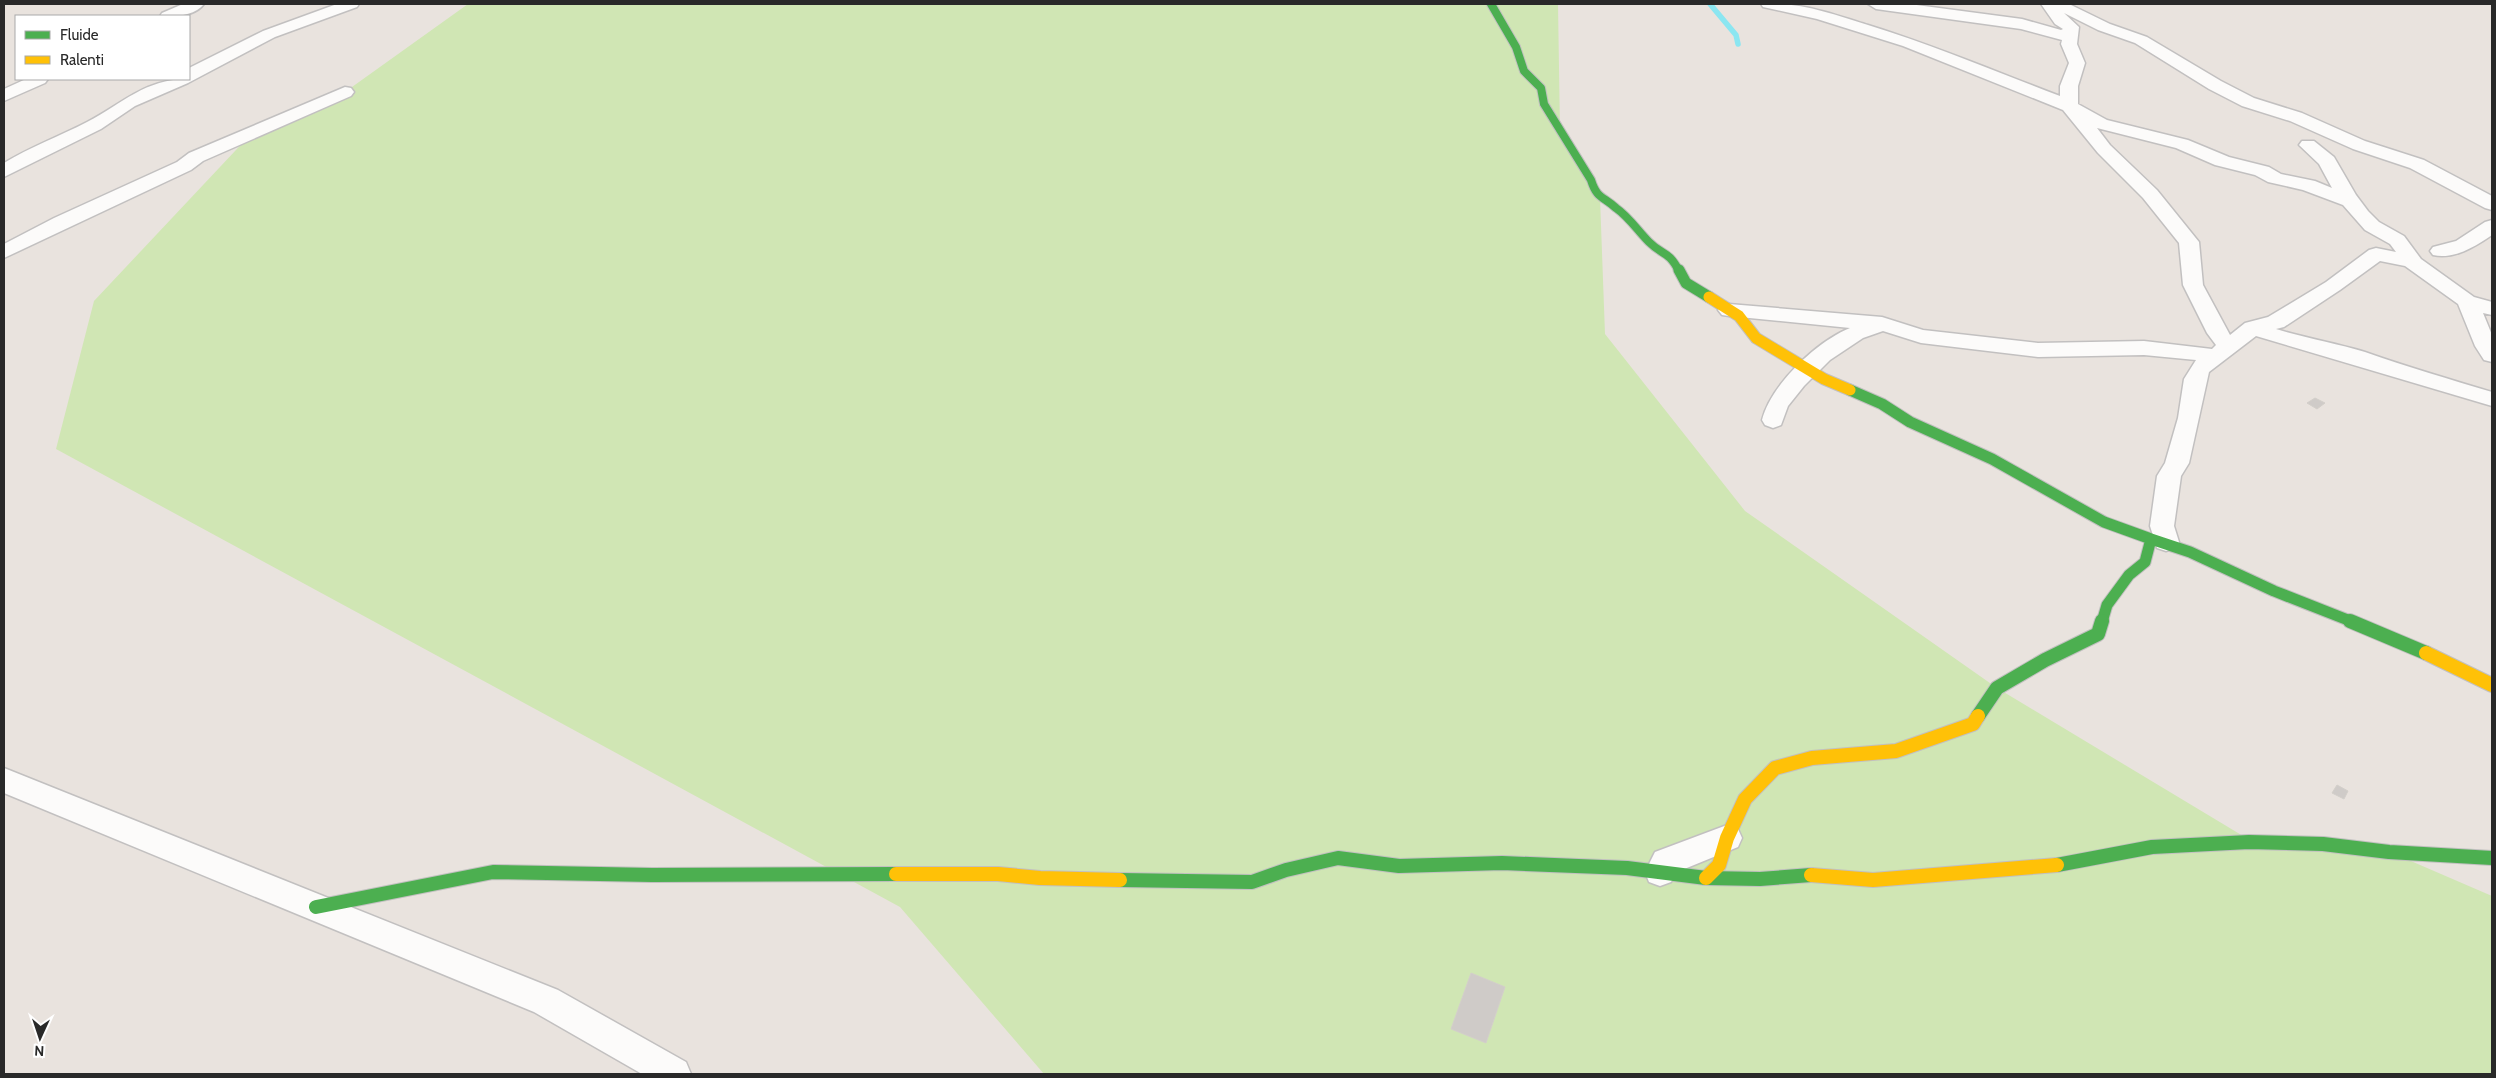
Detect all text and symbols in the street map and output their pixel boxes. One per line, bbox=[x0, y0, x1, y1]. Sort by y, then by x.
legend bbox=[15, 15, 190, 80]
text: Fluide bbox=[60, 26, 99, 44]
text: Ralenti bbox=[60, 51, 104, 69]
north arrow bbox=[15, 1013, 65, 1063]
text: N bbox=[34, 1042, 45, 1060]

